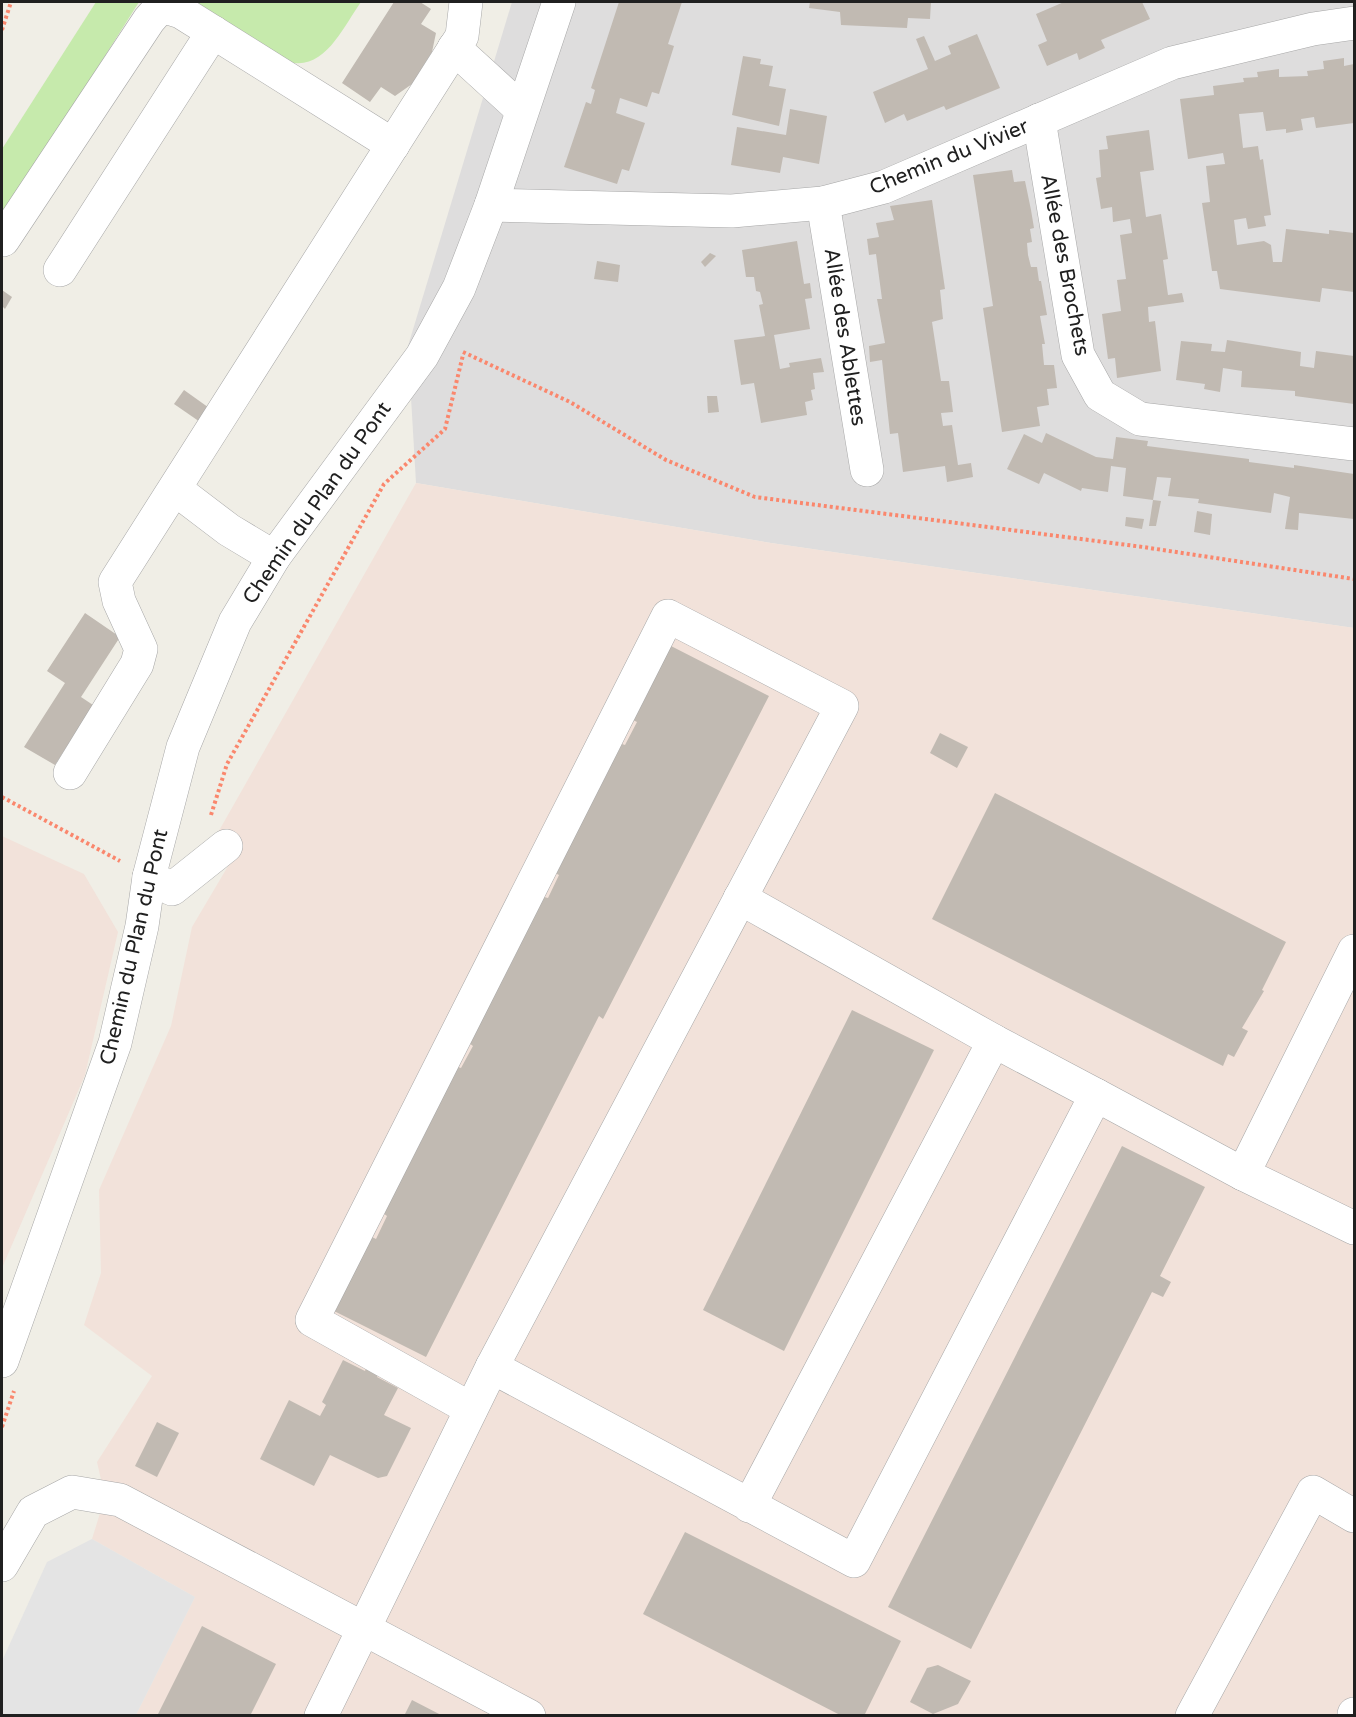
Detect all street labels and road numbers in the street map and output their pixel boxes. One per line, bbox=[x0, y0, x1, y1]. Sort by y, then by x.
street label: Chemin du Vivier bbox=[866, 114, 1032, 200]
street label: Allée des Brochets bbox=[1035, 172, 1095, 358]
street label: Allée des Ablettes bbox=[819, 246, 871, 428]
street label: Chemin du Plan du Pont bbox=[238, 397, 396, 609]
street label: Chemin du Plan du Pont bbox=[95, 827, 173, 1067]

